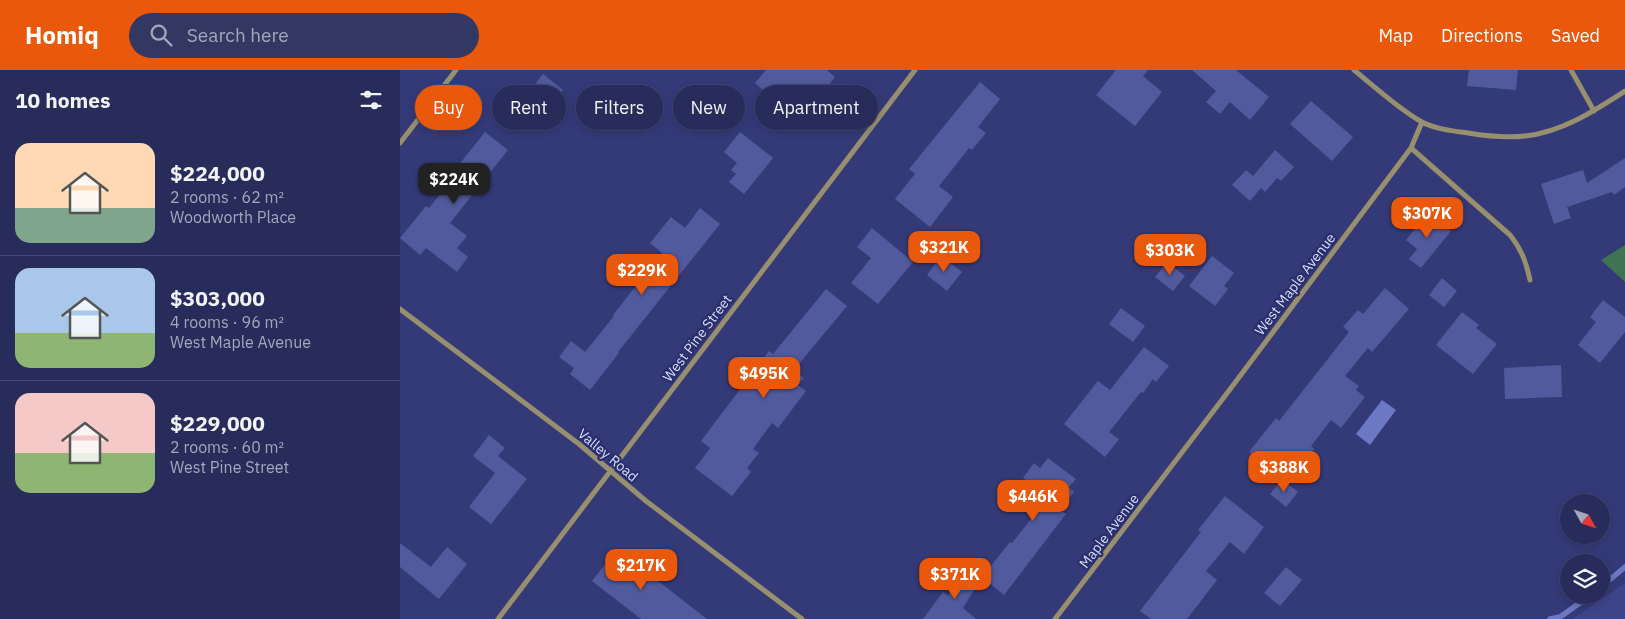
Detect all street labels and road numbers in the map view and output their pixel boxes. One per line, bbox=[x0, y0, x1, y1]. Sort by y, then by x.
street label: West Maple Avenue bbox=[1251, 229, 1340, 339]
street label: West Pine Street bbox=[658, 291, 736, 385]
street label: Valley Road bbox=[574, 425, 642, 485]
street label: Maple Avenue bbox=[1075, 490, 1143, 572]

